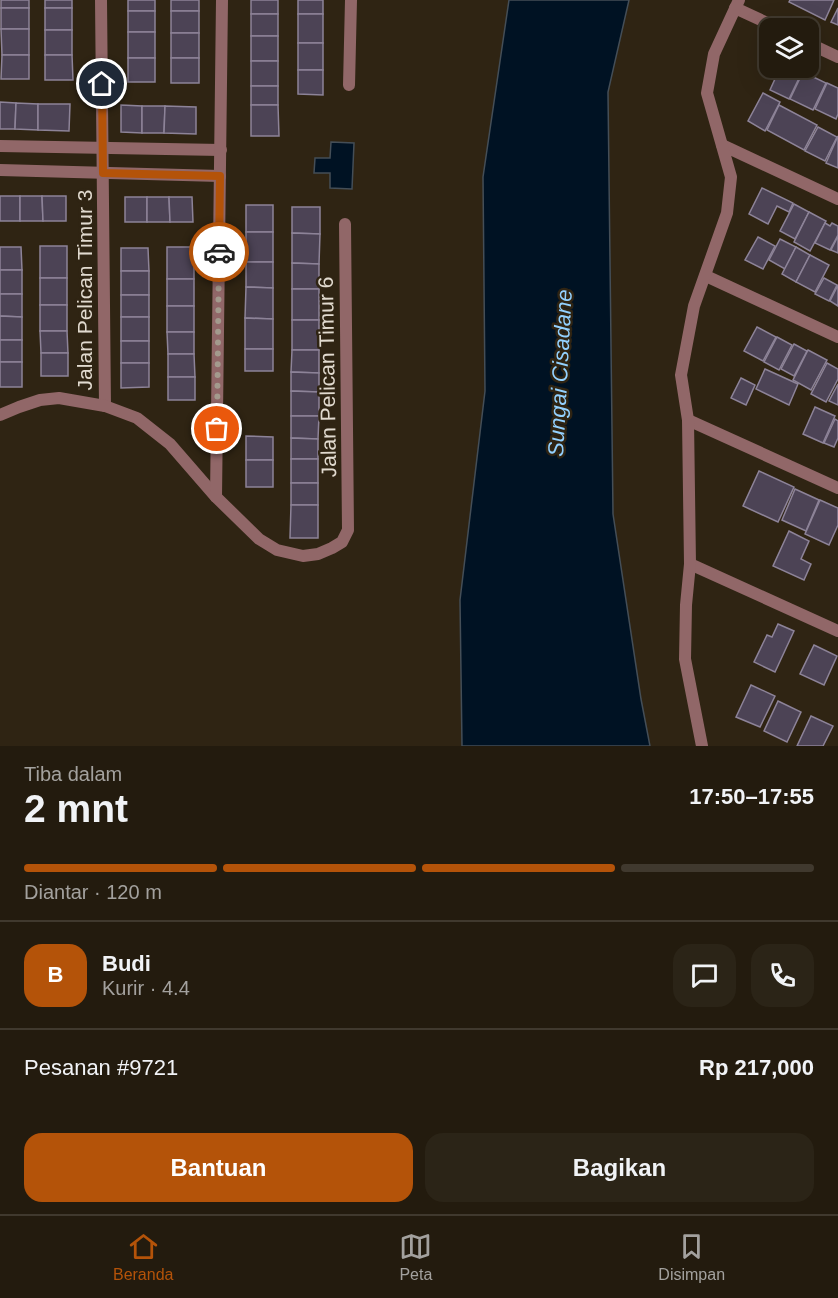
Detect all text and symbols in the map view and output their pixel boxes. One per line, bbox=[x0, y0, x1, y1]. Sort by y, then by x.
map controls bbox=[759, 18, 819, 78]
button: layers bbox=[759, 18, 819, 78]
pin bbox=[76, 58, 127, 109]
icon: home bbox=[85, 67, 118, 100]
street label: Jalan Pelican Timur 3 bbox=[73, 190, 96, 390]
courier bbox=[189, 222, 249, 282]
icon: car bbox=[203, 236, 236, 269]
street label: Jalan Pelican Timur 6 bbox=[314, 276, 340, 478]
water label: Sungai Cisadane bbox=[543, 289, 577, 457]
pin bbox=[191, 403, 242, 454]
icon: bag bbox=[200, 412, 233, 445]
text: Tiba dalam bbox=[24, 763, 122, 785]
text: 17:50–17:55 bbox=[689, 784, 814, 809]
text: 2 mnt bbox=[24, 787, 128, 830]
text: Diantar · 120 m bbox=[24, 881, 162, 903]
button: chat bbox=[673, 944, 736, 1007]
button: phone bbox=[751, 944, 814, 1007]
text: Budi bbox=[102, 951, 151, 976]
text: B bbox=[48, 962, 63, 987]
text: Kurir · 4.4 bbox=[102, 977, 190, 999]
text: Pesanan #9721 bbox=[24, 1055, 178, 1080]
text: Rp 217,000 bbox=[699, 1055, 814, 1080]
button: Bantuan bbox=[24, 1133, 413, 1202]
button: Bagikan bbox=[425, 1133, 814, 1202]
tab: Beranda bbox=[113, 1230, 173, 1284]
tab: Peta bbox=[399, 1230, 432, 1284]
tab: Disimpan bbox=[658, 1230, 725, 1284]

